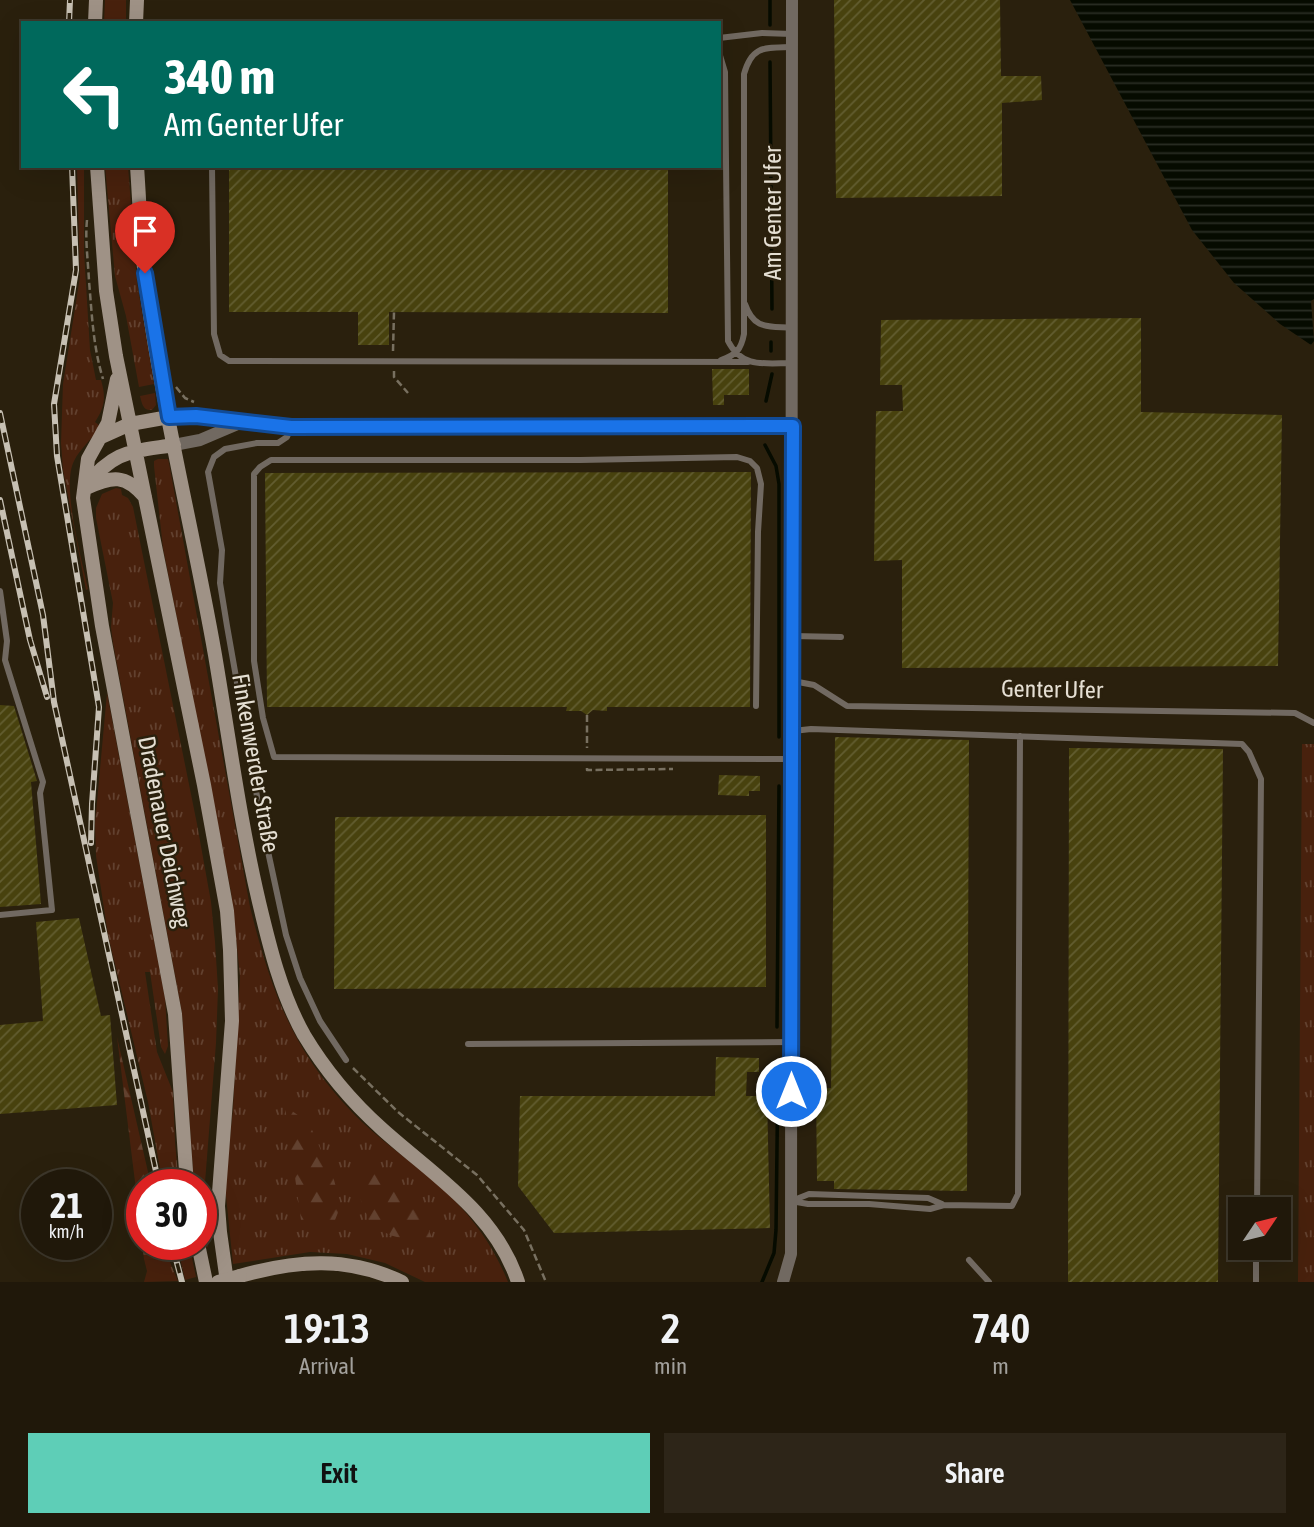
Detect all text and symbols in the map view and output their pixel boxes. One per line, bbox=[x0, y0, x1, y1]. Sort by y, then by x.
text: 340 m bbox=[164, 48, 275, 104]
icon: left bbox=[49, 49, 140, 140]
text: Am Genter Ufer bbox=[164, 106, 343, 143]
street label: Am Genter Ufer bbox=[759, 145, 786, 280]
pin bbox=[115, 201, 175, 273]
icon: arrive bbox=[126, 212, 164, 250]
street label: Finkenwerder Straße bbox=[227, 671, 285, 855]
street label: Genter Ufer bbox=[1001, 675, 1104, 703]
street label: Dradenauer Deichweg bbox=[133, 734, 197, 931]
position arrow bbox=[754, 1054, 828, 1128]
speed limit sign: 30 bbox=[126, 1169, 217, 1260]
text: 21 bbox=[50, 1185, 83, 1225]
north arrow bbox=[1228, 1197, 1292, 1260]
map controls bbox=[1228, 1197, 1291, 1260]
text: km/h bbox=[49, 1221, 84, 1242]
text: 19:13 bbox=[284, 1304, 370, 1352]
text: 2 bbox=[661, 1304, 680, 1352]
text: 740 bbox=[971, 1304, 1030, 1352]
text: Arrival bbox=[299, 1353, 355, 1379]
text: min bbox=[654, 1353, 687, 1379]
text: m bbox=[992, 1353, 1009, 1379]
button: Exit bbox=[28, 1433, 650, 1513]
button: Share bbox=[664, 1433, 1286, 1513]

